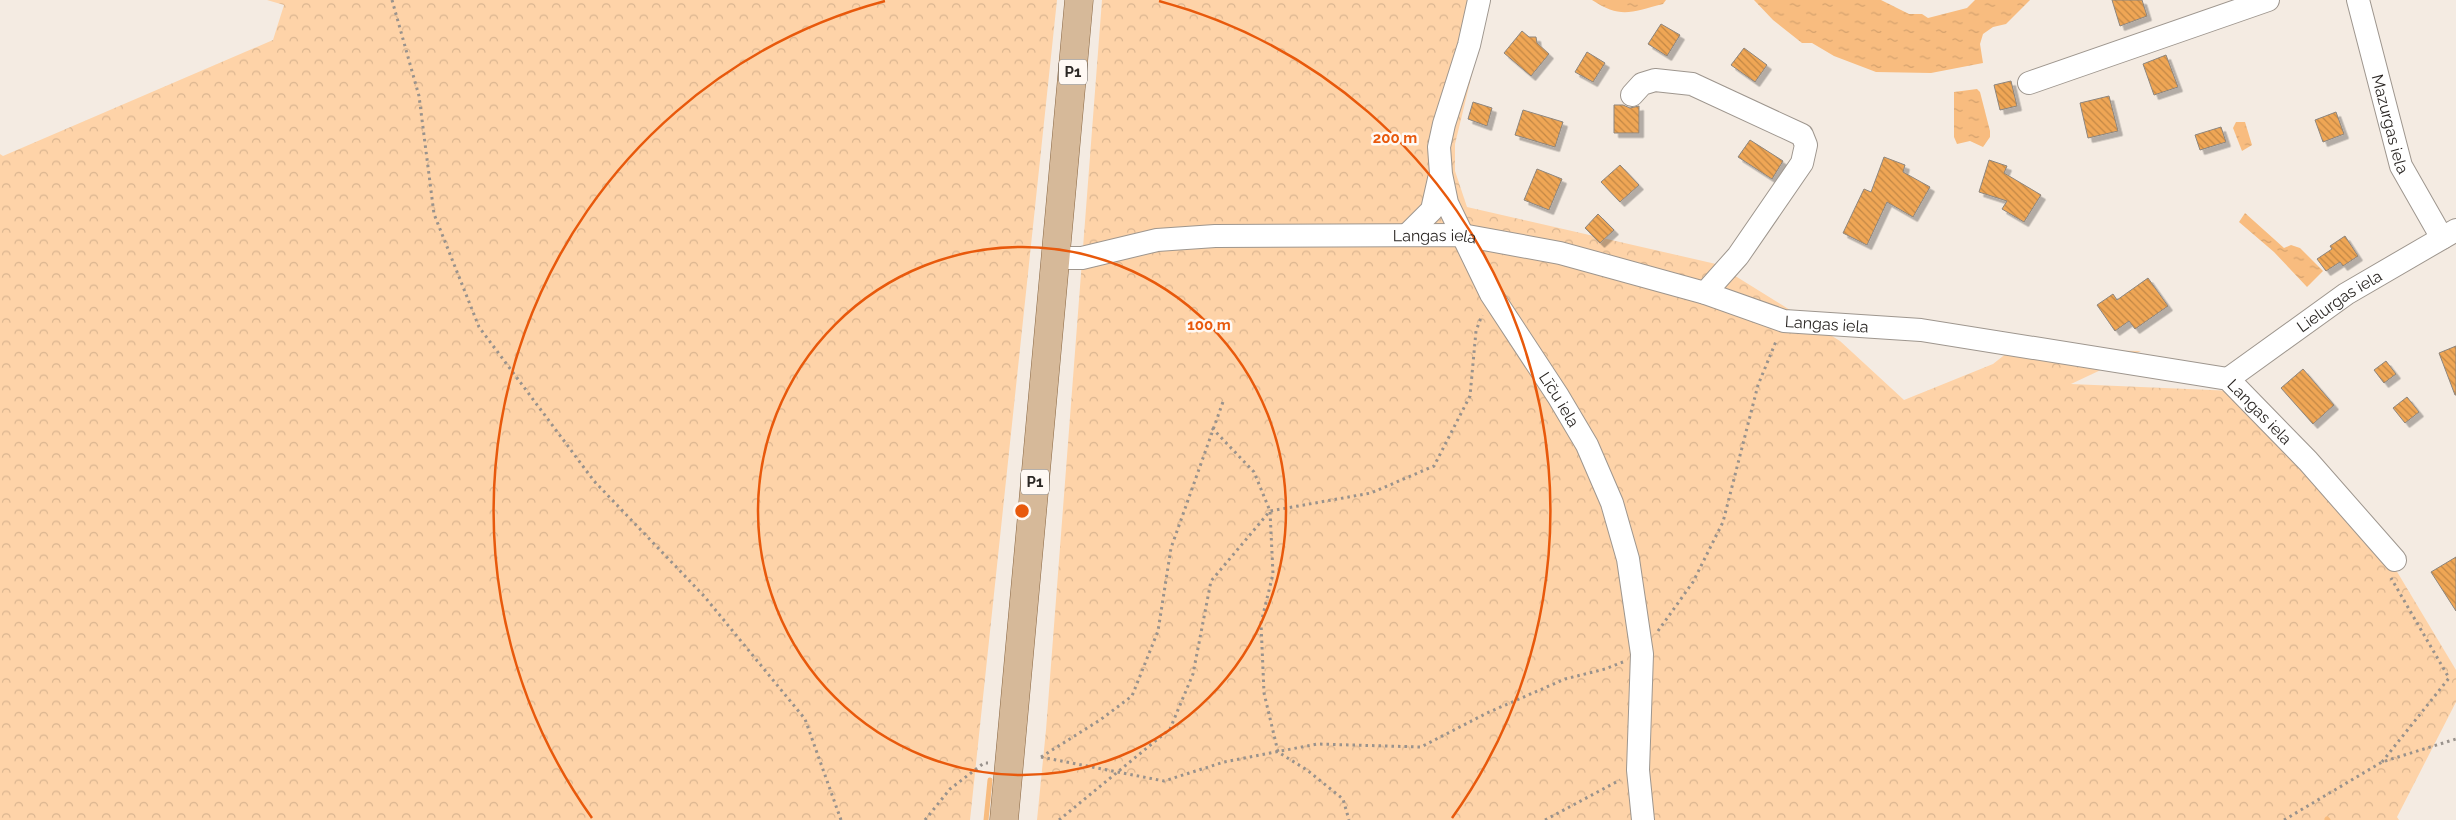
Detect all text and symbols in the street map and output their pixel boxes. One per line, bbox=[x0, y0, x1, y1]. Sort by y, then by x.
road number: P1 bbox=[1059, 60, 1087, 84]
street label: Mazurgas iela bbox=[2368, 72, 2413, 177]
text: 200 m bbox=[1373, 129, 1417, 147]
street label: Langas iela bbox=[1393, 226, 1478, 247]
street label: Lielurgas iela bbox=[2293, 266, 2385, 336]
street label: Langas iela bbox=[1784, 312, 1869, 337]
text: 100 m bbox=[1187, 316, 1231, 334]
street label: Līču iela bbox=[1535, 369, 1583, 431]
street label: Langas iela bbox=[2223, 375, 2296, 449]
road number: P1 bbox=[1021, 470, 1049, 494]
centre of rings bbox=[1013, 502, 1031, 520]

